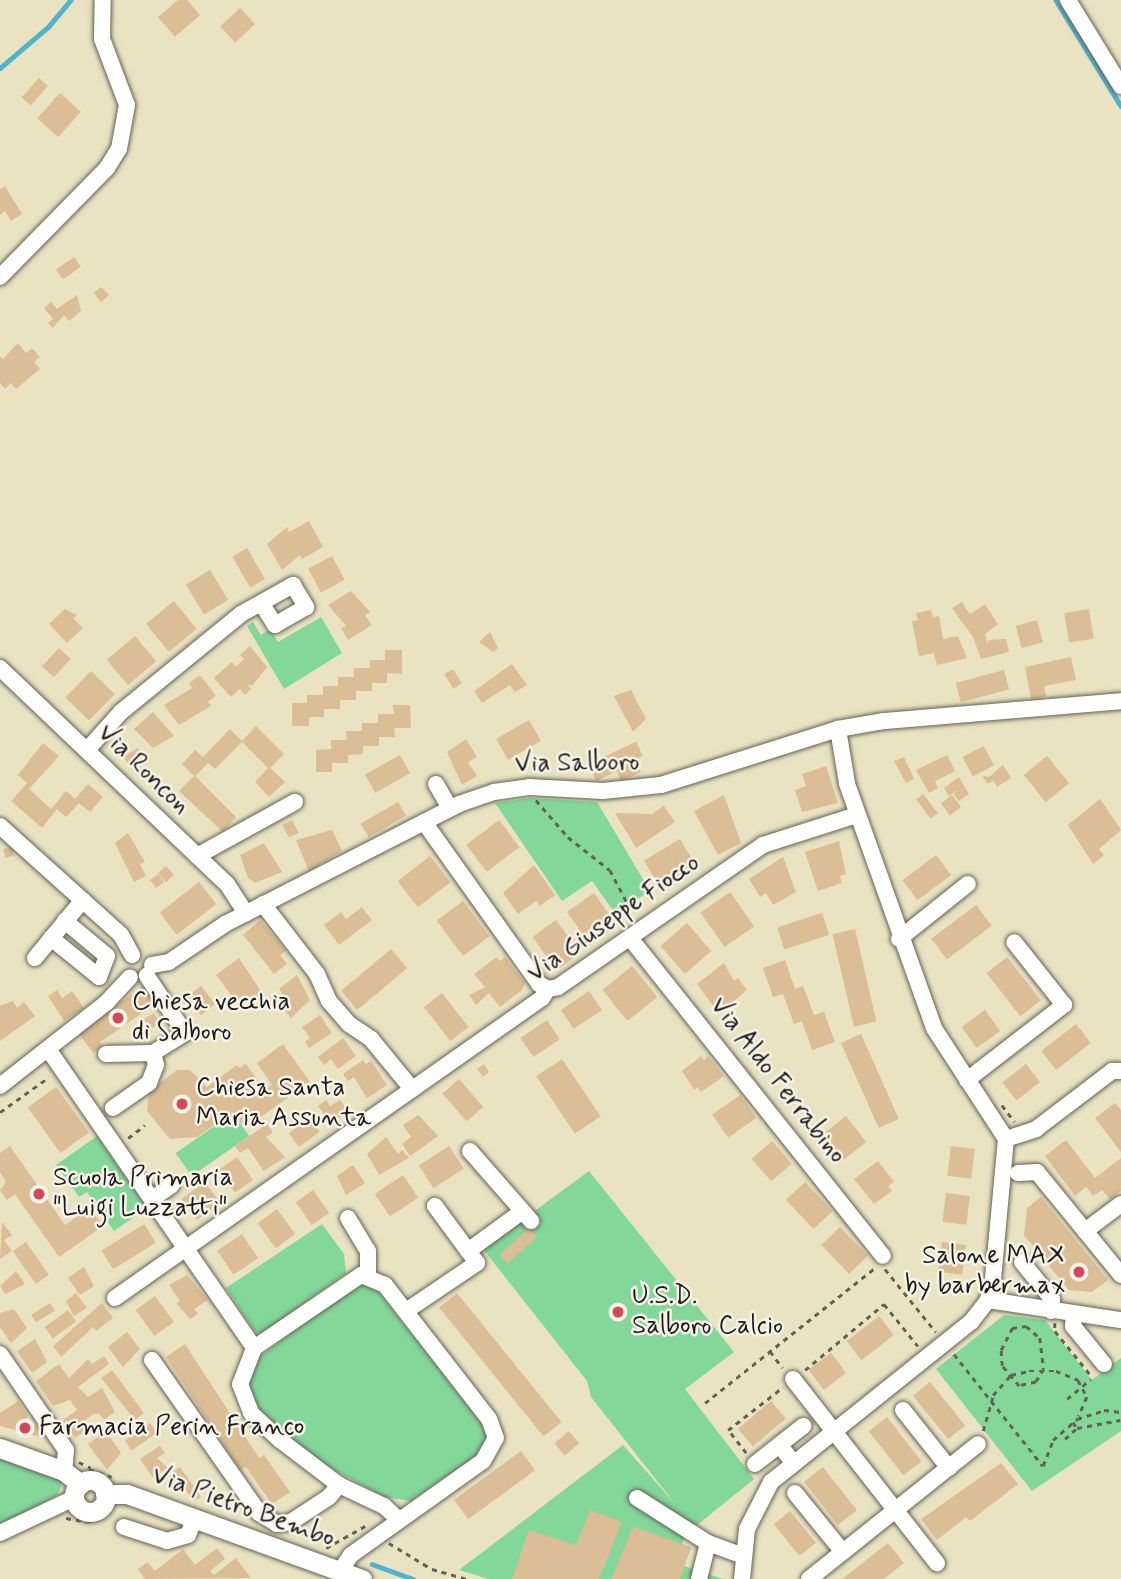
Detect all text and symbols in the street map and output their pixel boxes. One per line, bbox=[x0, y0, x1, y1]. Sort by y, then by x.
street label: Via Roncon bbox=[90, 718, 196, 822]
street label: Via Salboro bbox=[516, 747, 638, 781]
street label: Via Giuseppe Fiocco bbox=[523, 849, 705, 989]
place label: Chiesa vecchia di Salboro bbox=[132, 987, 290, 1048]
street label: Via Aldo Ferrabino bbox=[703, 992, 851, 1170]
marker: Chiesa vecchia di Salboro bbox=[110, 1010, 126, 1026]
place label: Chiesa Santa Maria Assunta bbox=[196, 1073, 371, 1134]
marker: Chiesa Santa Maria Assunta bbox=[174, 1096, 190, 1112]
place label: Scuola Primaria "Luigi Luzzatti" bbox=[53, 1163, 233, 1224]
marker: Scuola Primaria "Luigi Luzzatti" bbox=[31, 1186, 47, 1202]
place label: Salone MAX by barbermax bbox=[906, 1241, 1065, 1302]
marker: Salone MAX by barbermax bbox=[1071, 1264, 1087, 1280]
place label: U.S.D. Salboro Calcio bbox=[632, 1281, 783, 1342]
marker: U.S.D. Salboro Calcio bbox=[610, 1304, 626, 1320]
place label: Farmacia Perin Franco bbox=[39, 1412, 303, 1444]
marker: Farmacia Perin Franco bbox=[17, 1420, 33, 1436]
street label: Via Pietro Bembo bbox=[148, 1461, 338, 1555]

